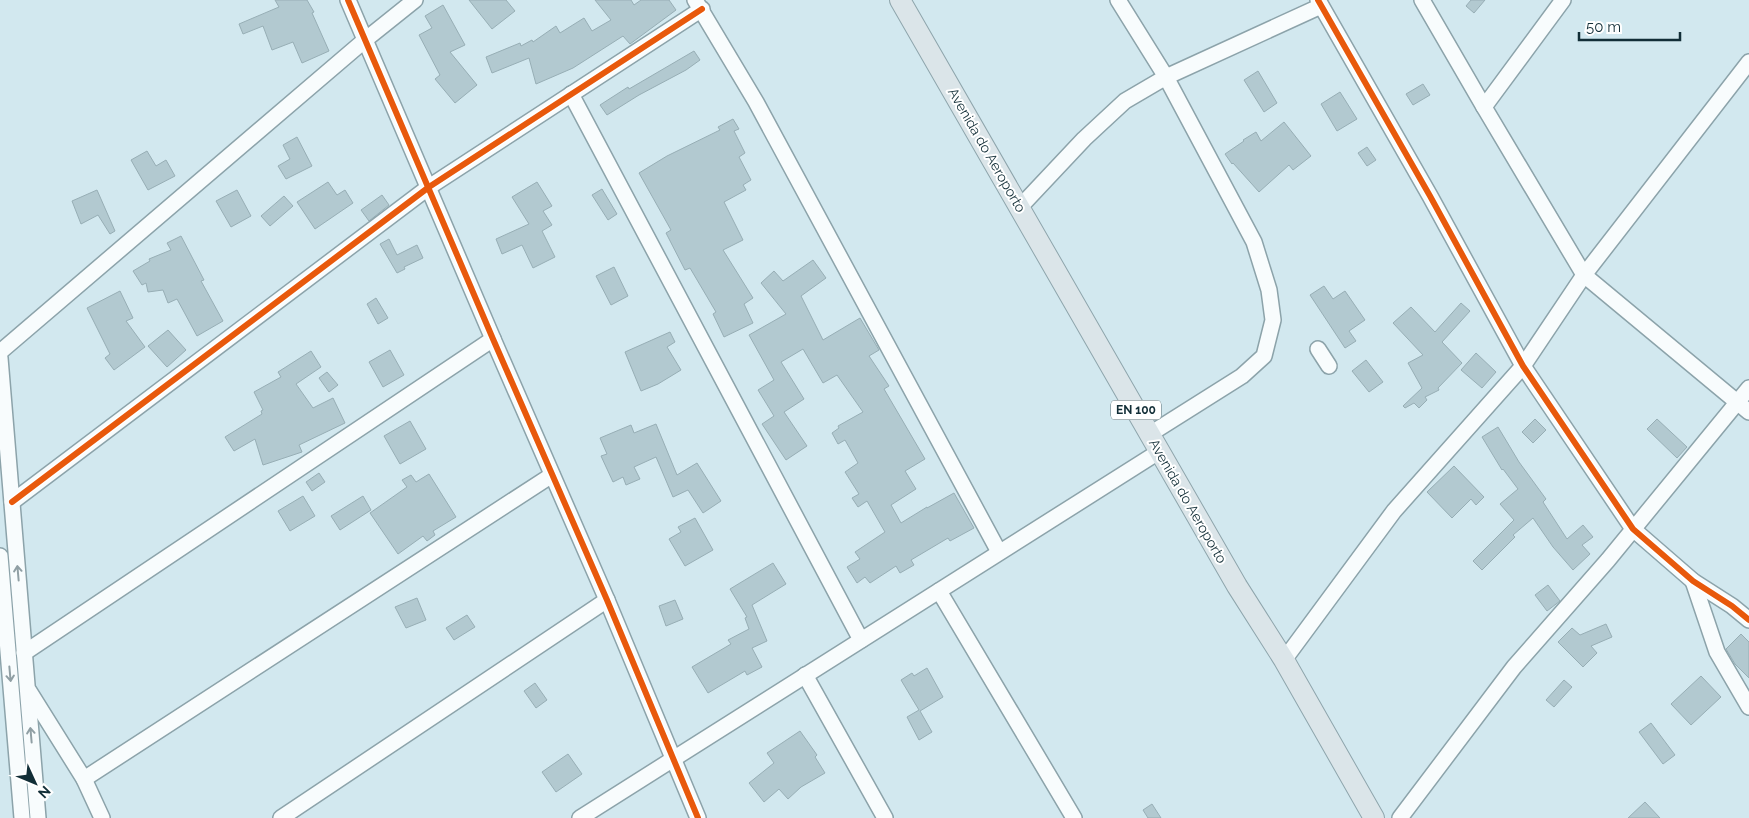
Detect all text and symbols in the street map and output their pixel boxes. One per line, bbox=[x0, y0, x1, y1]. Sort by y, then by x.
scale bar bbox=[1579, 10, 1680, 42]
text: 50 m bbox=[1586, 18, 1621, 36]
street label: Avenida do Aeroporto bbox=[945, 85, 1029, 215]
road number: EN 100 bbox=[1111, 400, 1161, 420]
street label: Avenida do Aeroporto bbox=[1146, 436, 1230, 566]
one-way arrow bbox=[13, 565, 22, 581]
one-way arrow bbox=[5, 666, 15, 682]
one-way arrow bbox=[27, 727, 36, 743]
north arrow bbox=[10, 758, 60, 808]
text: N bbox=[35, 783, 54, 801]

